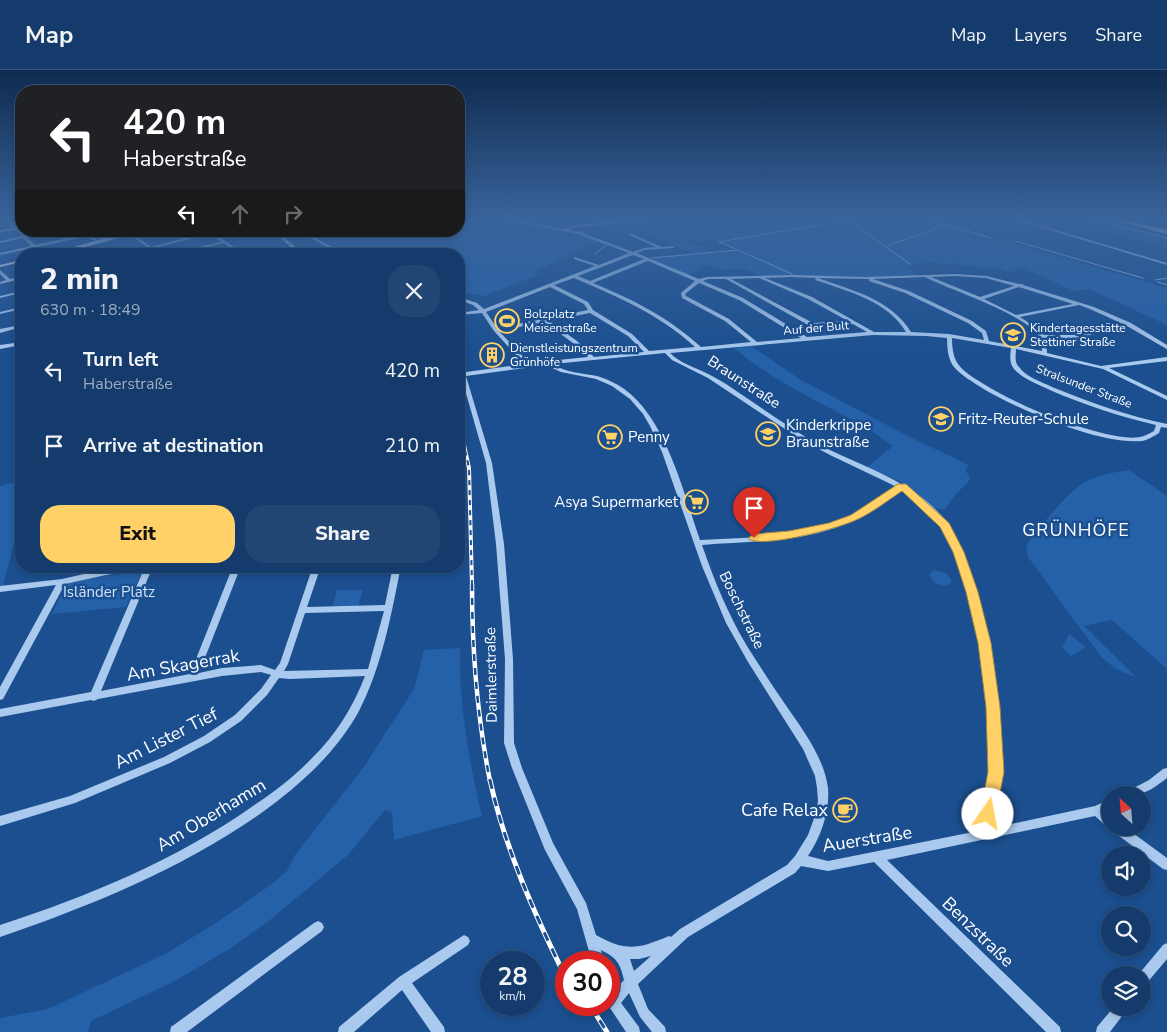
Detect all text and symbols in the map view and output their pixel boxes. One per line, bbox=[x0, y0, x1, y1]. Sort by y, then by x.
text: Map bbox=[25, 19, 73, 51]
text: Map bbox=[951, 23, 986, 47]
text: Layers bbox=[1014, 23, 1067, 47]
text: Share bbox=[1095, 23, 1142, 47]
text: 420 m bbox=[123, 99, 226, 146]
icon: left bbox=[40, 105, 105, 170]
text: Haberstraße bbox=[123, 144, 247, 174]
icon: left bbox=[173, 200, 201, 228]
icon: ahead bbox=[226, 200, 254, 228]
icon: right bbox=[279, 200, 307, 228]
text: 2 min bbox=[40, 259, 119, 300]
button: close bbox=[388, 265, 440, 317]
text: 630 m · 18:49 bbox=[40, 299, 141, 321]
place label: Bolzplatz Meisenstraße bbox=[524, 306, 597, 336]
sports icon: Bolzplatz Meisenstraße bbox=[494, 308, 520, 334]
street label: Auf der Bult bbox=[783, 317, 850, 339]
place label: Kindertagesstätte Stettiner Straße bbox=[1030, 320, 1126, 350]
school or university icon: Kindertagesstätte Stettiner Straße bbox=[1000, 322, 1026, 348]
place label: Dienstleistungszentrum Grünhöfe bbox=[510, 340, 638, 370]
building icon: Dienstleistungszentrum Grünhöfe bbox=[479, 342, 505, 368]
text: Turn left bbox=[83, 347, 158, 373]
street label: Braunstraße bbox=[704, 351, 784, 413]
icon: left bbox=[40, 357, 68, 385]
text: 420 m bbox=[385, 358, 440, 384]
street label: Stralsunder Straße bbox=[1034, 360, 1134, 412]
text: Haberstraße bbox=[83, 373, 173, 395]
school or university icon: Fritz-Reuter-Schule bbox=[928, 406, 954, 432]
place label: Fritz-Reuter-Schule bbox=[958, 409, 1089, 429]
place label: Kinderkrippe Braunstraße bbox=[786, 415, 871, 452]
school or university icon: Kinderkrippe Braunstraße bbox=[755, 421, 781, 447]
supermarket icon: Penny bbox=[597, 424, 623, 450]
place label: Penny bbox=[628, 427, 670, 447]
icon: arrive bbox=[40, 432, 68, 460]
text: Arrive at destination bbox=[83, 433, 264, 459]
text: 210 m bbox=[385, 433, 440, 459]
pin bbox=[733, 487, 775, 538]
supermarket icon: Asya Supermarket bbox=[683, 489, 709, 515]
place label: Asya Supermarket bbox=[554, 492, 679, 512]
icon: arrive bbox=[740, 494, 768, 522]
button: Exit bbox=[40, 505, 235, 563]
button: Share bbox=[245, 505, 440, 563]
district label: GRÜNHÖFE bbox=[1022, 518, 1130, 542]
street label: Boschstraße bbox=[715, 568, 769, 652]
park label: Isländer Platz bbox=[63, 582, 155, 602]
street label: Daimlerstraße bbox=[480, 627, 502, 723]
street label: Am Skagerrak bbox=[125, 643, 242, 687]
street label: Am Lister Tief bbox=[110, 701, 223, 774]
street label: Am Oberhamm bbox=[152, 773, 270, 857]
north arrow bbox=[1101, 786, 1151, 836]
map controls bbox=[1101, 786, 1151, 1016]
position arrow bbox=[961, 787, 1013, 839]
cafe icon: Cafe Relax bbox=[832, 797, 858, 823]
place label: Cafe Relax bbox=[741, 798, 829, 822]
street label: Auerstraße bbox=[820, 820, 914, 858]
button: sound bbox=[1101, 846, 1151, 896]
street label: Benzstraße bbox=[937, 892, 1019, 972]
button: search bbox=[1101, 906, 1151, 956]
speed limit sign: 30 bbox=[555, 951, 620, 1016]
text: 28 bbox=[497, 960, 528, 994]
button: layers bbox=[1101, 966, 1151, 1016]
text: km/h bbox=[499, 988, 526, 1004]

